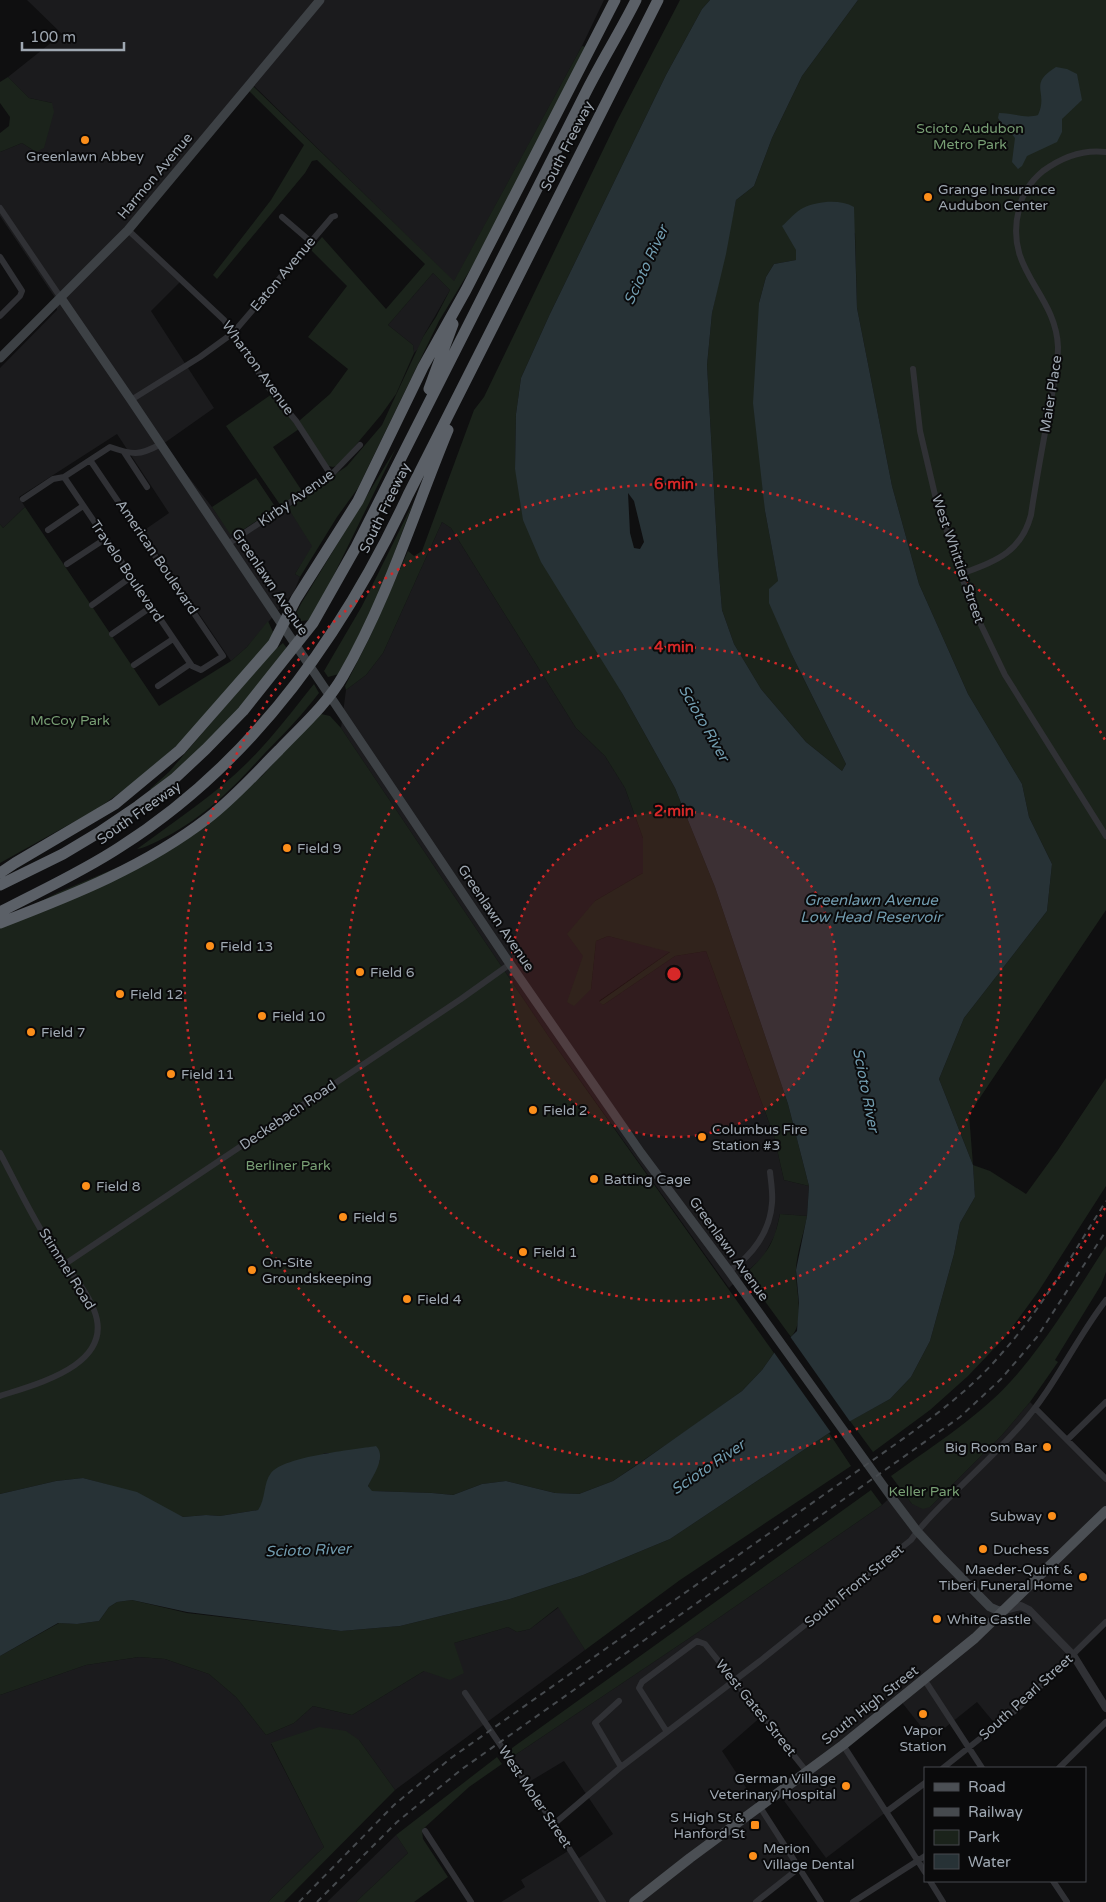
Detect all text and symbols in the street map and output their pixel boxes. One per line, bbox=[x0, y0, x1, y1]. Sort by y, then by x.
scale bar bbox=[22, 20, 125, 52]
text: 100 m bbox=[30, 28, 76, 46]
street label: South Freeway bbox=[537, 98, 597, 194]
park label: Scioto Audubon Metro Park bbox=[916, 120, 1024, 153]
street label: Harmon Avenue bbox=[114, 129, 196, 223]
marker: Greenlawn Abbey bbox=[79, 134, 91, 146]
place label: Greenlawn Abbey bbox=[26, 148, 144, 165]
place label: Grange Insurance Audubon Center bbox=[938, 181, 1056, 214]
marker: Grange Insurance Audubon Center bbox=[922, 191, 934, 203]
water label: Scioto River bbox=[620, 221, 673, 307]
street label: Eaton Avenue bbox=[247, 233, 319, 315]
street label: Wharton Avenue bbox=[218, 318, 298, 418]
street label: Maier Place bbox=[1037, 354, 1065, 434]
street label: South Freeway bbox=[356, 460, 414, 556]
street label: Kirby Avenue bbox=[255, 466, 337, 530]
text: 6 min bbox=[654, 475, 694, 493]
street label: West Whittier Street bbox=[928, 493, 988, 626]
street label: American Boulevard bbox=[112, 496, 202, 618]
street label: Travelo Boulevard bbox=[87, 517, 167, 625]
street label: Greenlawn Avenue bbox=[228, 526, 312, 639]
text: 4 min bbox=[654, 638, 694, 656]
water label: Scioto River bbox=[675, 682, 734, 766]
park label: McCoy Park bbox=[30, 712, 110, 729]
street label: South Freeway bbox=[94, 778, 185, 848]
text: 2 min bbox=[654, 802, 694, 820]
place label: Field 9 bbox=[297, 840, 342, 857]
marker: Field 9 bbox=[281, 842, 293, 854]
street label: Greenlawn Avenue bbox=[454, 862, 538, 975]
water label: Greenlawn Avenue Low Head Reservoir bbox=[800, 891, 944, 926]
place label: Field 13 bbox=[220, 938, 273, 955]
marker: Field 13 bbox=[204, 940, 216, 952]
place label: Field 6 bbox=[370, 964, 415, 981]
centre of rings bbox=[665, 965, 683, 983]
marker: Field 6 bbox=[354, 966, 366, 978]
place label: Field 12 bbox=[130, 986, 183, 1003]
marker: Field 12 bbox=[114, 988, 126, 1000]
place label: Field 10 bbox=[272, 1008, 326, 1025]
marker: Field 10 bbox=[256, 1010, 268, 1022]
place label: Field 7 bbox=[41, 1024, 86, 1041]
marker: Field 7 bbox=[25, 1026, 37, 1038]
water label: Scioto River bbox=[849, 1046, 883, 1136]
place label: Field 11 bbox=[181, 1066, 234, 1083]
marker: Field 11 bbox=[165, 1068, 177, 1080]
street label: Deckebach Road bbox=[237, 1076, 339, 1154]
place label: Field 2 bbox=[543, 1102, 588, 1119]
marker: Field 2 bbox=[527, 1104, 539, 1116]
place label: Columbus Fire Station #3 bbox=[712, 1121, 808, 1154]
marker: Columbus Fire Station #3 bbox=[696, 1131, 708, 1143]
park label: Berliner Park bbox=[245, 1157, 331, 1174]
place label: Batting Cage bbox=[604, 1171, 691, 1188]
marker: Batting Cage bbox=[588, 1173, 600, 1185]
place label: Field 8 bbox=[96, 1178, 141, 1195]
marker: Field 8 bbox=[80, 1180, 92, 1192]
street label: Greenlawn Avenue bbox=[685, 1194, 773, 1305]
place label: Field 5 bbox=[353, 1209, 398, 1226]
marker: Field 5 bbox=[337, 1211, 349, 1223]
street label: Stimmel Road bbox=[35, 1225, 99, 1313]
place label: Field 1 bbox=[533, 1244, 578, 1261]
marker: Field 1 bbox=[517, 1246, 529, 1258]
place label: On-Site Groundskeeping bbox=[262, 1254, 372, 1287]
marker: On-Site Groundskeeping bbox=[246, 1264, 258, 1276]
place label: Field 4 bbox=[417, 1291, 462, 1308]
marker: Field 4 bbox=[401, 1293, 413, 1305]
water label: Scioto River bbox=[668, 1434, 750, 1498]
place label: Big Room Bar bbox=[945, 1439, 1038, 1456]
marker: Big Room Bar bbox=[1041, 1441, 1053, 1453]
park label: Keller Park bbox=[888, 1483, 960, 1500]
place label: Subway bbox=[990, 1508, 1042, 1525]
marker: Subway bbox=[1046, 1510, 1058, 1522]
water label: Scioto River bbox=[265, 1539, 353, 1560]
street label: South Front Street bbox=[801, 1540, 907, 1631]
place label: Duchess bbox=[993, 1541, 1050, 1558]
marker: Duchess bbox=[977, 1543, 989, 1555]
place label: Maeder-Quint & Tiberi Funeral Home bbox=[939, 1561, 1073, 1594]
marker: Maeder-Quint & Tiberi Funeral Home bbox=[1077, 1571, 1089, 1583]
place label: White Castle bbox=[947, 1611, 1031, 1628]
marker: White Castle bbox=[931, 1613, 943, 1625]
street label: South Pearl Street bbox=[975, 1650, 1077, 1744]
street label: West Gates Street bbox=[712, 1656, 800, 1760]
street label: South High Street bbox=[818, 1662, 922, 1748]
marker: Vapor Station bbox=[917, 1708, 929, 1720]
place label: Vapor Station bbox=[899, 1722, 947, 1755]
street label: West Moler Street bbox=[495, 1743, 576, 1852]
legend bbox=[924, 1767, 1086, 1882]
place label: German Village Veterinary Hospital bbox=[710, 1770, 836, 1803]
text: Road bbox=[968, 1778, 1006, 1796]
marker: German Village Veterinary Hospital bbox=[840, 1780, 852, 1792]
text: Railway bbox=[968, 1803, 1023, 1821]
place label: S High St & Hanford St bbox=[670, 1809, 746, 1842]
marker: S High St & Hanford St bbox=[749, 1819, 761, 1831]
text: Park bbox=[968, 1828, 1000, 1846]
place label: Merion Village Dental bbox=[763, 1840, 855, 1873]
marker: Merion Village Dental bbox=[747, 1850, 759, 1862]
text: Water bbox=[968, 1853, 1011, 1871]

